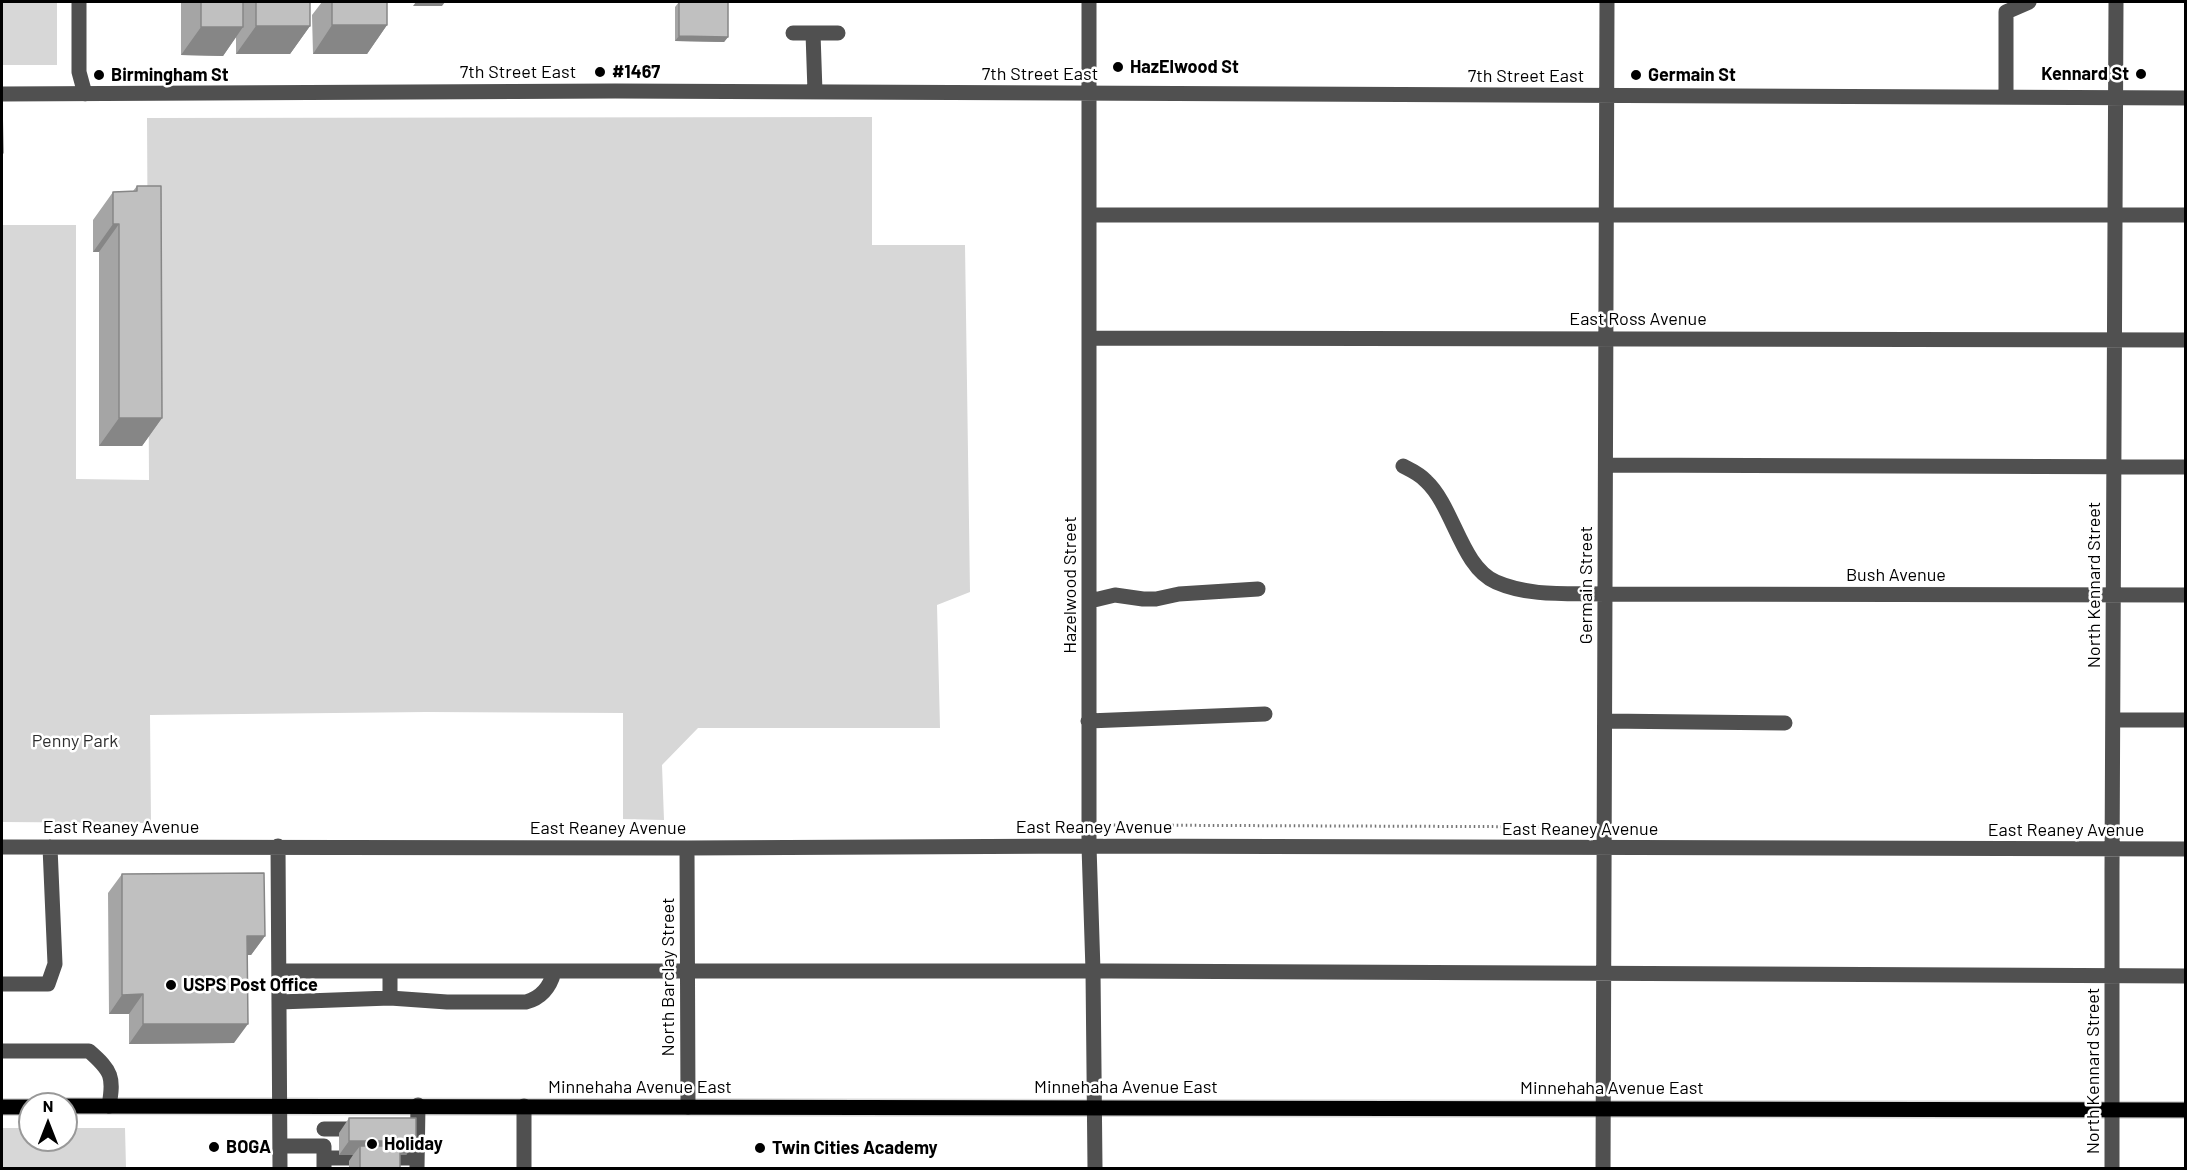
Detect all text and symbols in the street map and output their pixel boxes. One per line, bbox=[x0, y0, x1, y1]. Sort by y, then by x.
place label: HazElwood St bbox=[1130, 56, 1239, 78]
marker: HazElwood St bbox=[1111, 60, 1125, 74]
street label: 7th Street East bbox=[460, 61, 576, 83]
place label: #1467 bbox=[612, 61, 660, 83]
street label: 7th Street East bbox=[982, 63, 1098, 85]
place label: Kennard St bbox=[2041, 63, 2129, 85]
place label: Birmingham St bbox=[111, 64, 229, 86]
place label: Germain St bbox=[1648, 64, 1736, 86]
marker: #1467 bbox=[593, 65, 607, 79]
street label: 7th Street East bbox=[1468, 65, 1584, 87]
marker: Kennard St bbox=[2134, 67, 2148, 81]
marker: Birmingham St bbox=[92, 68, 106, 82]
marker: Germain St bbox=[1629, 68, 1643, 82]
street label: East Ross Avenue bbox=[1569, 308, 1707, 330]
street label: North Kennard Street bbox=[2083, 502, 2105, 668]
street label: Hazelwood Street bbox=[1059, 516, 1081, 654]
street label: Germain Street bbox=[1575, 526, 1597, 644]
street label: Bush Avenue bbox=[1846, 564, 1946, 586]
park label: Penny Park bbox=[32, 730, 118, 752]
street label: East Reaney Avenue bbox=[43, 816, 199, 838]
street label: East Reaney Avenue bbox=[1016, 816, 1172, 838]
street label: East Reaney Avenue bbox=[530, 817, 686, 839]
street label: East Reaney Avenue bbox=[1502, 818, 1658, 840]
street label: East Reaney Avenue bbox=[1988, 819, 2144, 841]
street label: North Barclay Street bbox=[657, 897, 679, 1057]
place label: USPS Post Office bbox=[183, 974, 318, 996]
marker: USPS Post Office bbox=[164, 978, 178, 992]
street label: North Kennard Street bbox=[2082, 988, 2104, 1154]
street label: Minnehaha Avenue East bbox=[548, 1076, 732, 1098]
street label: Minnehaha Avenue East bbox=[1034, 1076, 1218, 1098]
street label: Minnehaha Avenue East bbox=[1520, 1077, 1704, 1099]
north arrow bbox=[18, 1092, 78, 1152]
text: N bbox=[43, 1096, 53, 1115]
place label: Holiday bbox=[384, 1133, 443, 1155]
place label: BOGA bbox=[226, 1136, 271, 1158]
marker: Holiday bbox=[365, 1137, 379, 1151]
place label: Twin Cities Academy bbox=[772, 1137, 938, 1159]
marker: BOGA bbox=[207, 1140, 221, 1154]
marker: Twin Cities Academy bbox=[753, 1141, 767, 1155]

